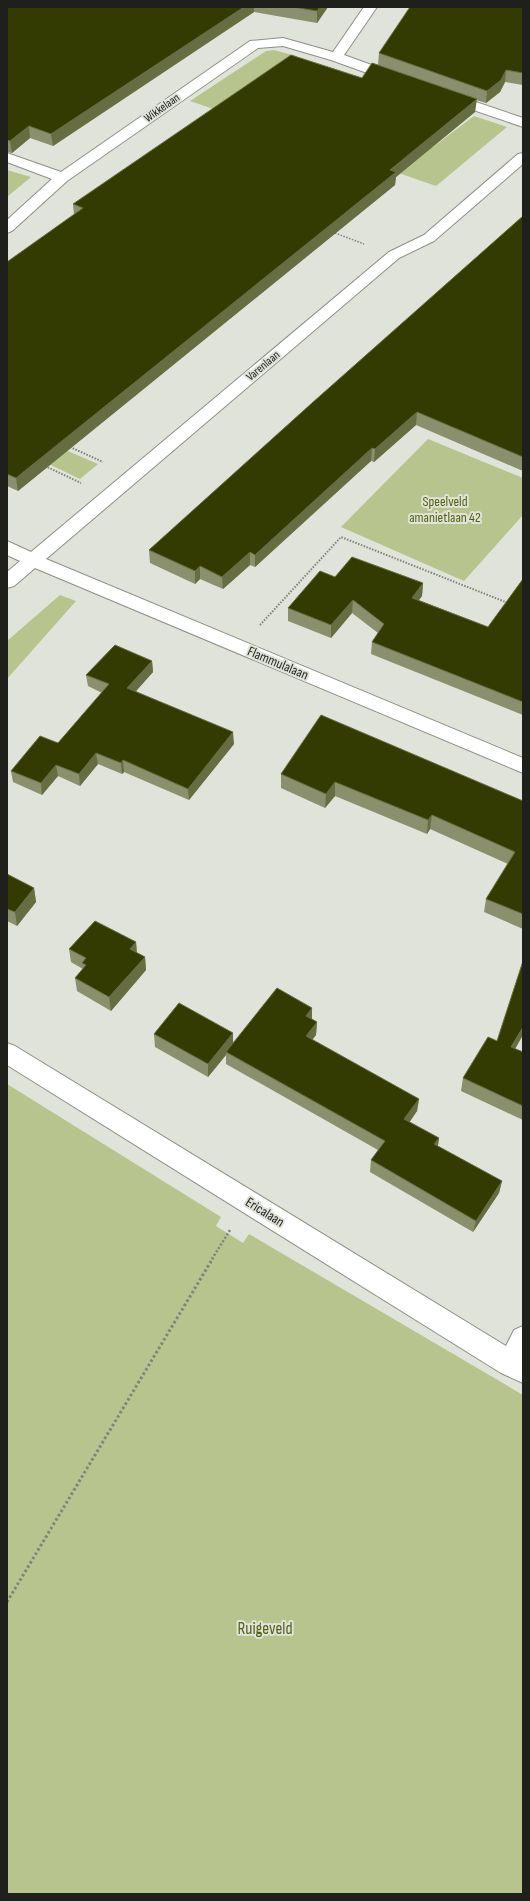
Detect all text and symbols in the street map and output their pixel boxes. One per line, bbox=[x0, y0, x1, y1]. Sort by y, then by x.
street label: Wikkelaan bbox=[141, 90, 183, 126]
street label: Varenlaan bbox=[243, 348, 283, 384]
park label: Speelveld amanietlaan 42 bbox=[409, 493, 481, 526]
street label: Flammulalaan bbox=[245, 643, 311, 683]
street label: Ericalaan bbox=[242, 1194, 288, 1230]
park label: Ruigeveld bbox=[237, 1619, 293, 1639]

